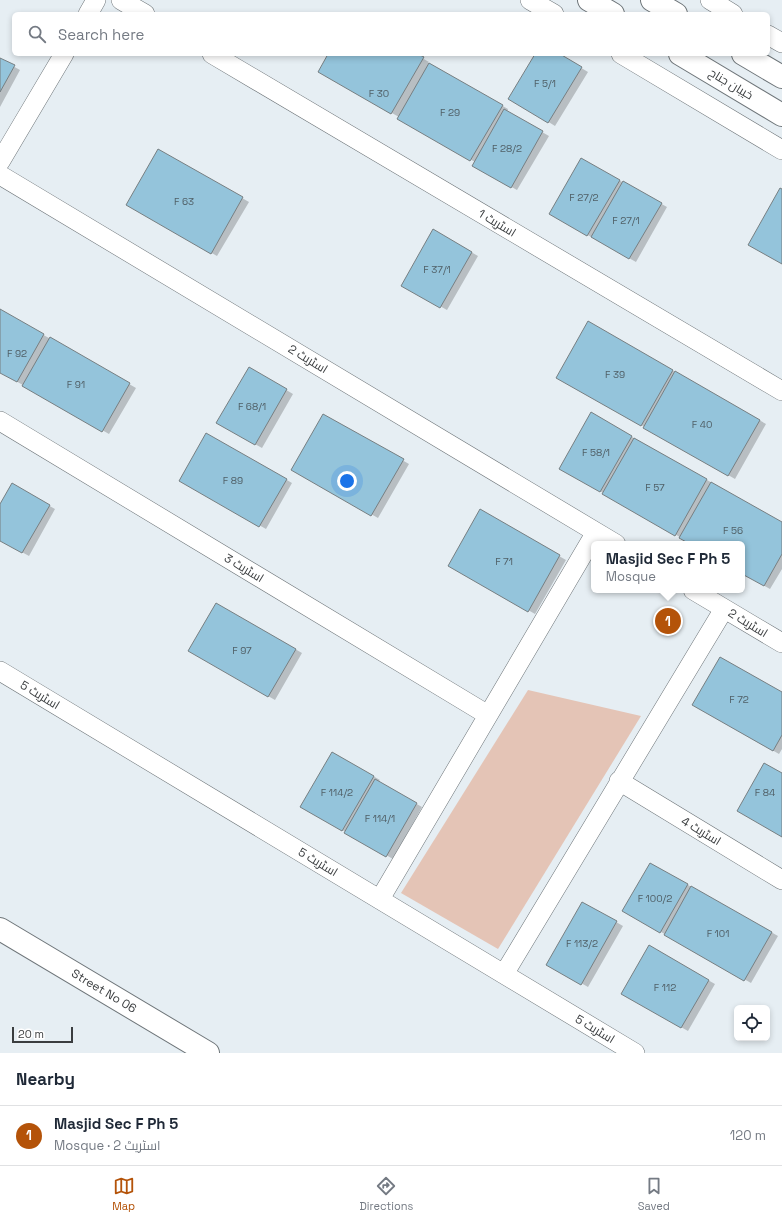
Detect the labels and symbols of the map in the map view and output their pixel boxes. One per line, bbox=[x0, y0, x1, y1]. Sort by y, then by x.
street label: خیبان جناح bbox=[706, 65, 756, 103]
house number: F 5/1 bbox=[534, 77, 556, 90]
house number: F 30 bbox=[369, 87, 389, 100]
house number: F 29 bbox=[440, 106, 460, 119]
house number: F 28/2 bbox=[492, 142, 522, 155]
house number: F 27/2 bbox=[569, 191, 599, 204]
house number: F 63 bbox=[174, 195, 194, 208]
street label: اسٹریٹ 1 bbox=[475, 205, 519, 241]
house number: F 27/1 bbox=[612, 214, 640, 227]
house number: F 37/1 bbox=[423, 263, 451, 276]
street label: اسٹریٹ 2 bbox=[285, 341, 331, 377]
house number: F 92 bbox=[7, 347, 27, 360]
house number: F 39 bbox=[605, 368, 625, 381]
house number: F 91 bbox=[67, 378, 85, 391]
house number: F 68/1 bbox=[238, 400, 266, 413]
house number: F 40 bbox=[692, 418, 712, 431]
house number: F 58/1 bbox=[582, 446, 610, 459]
your location bbox=[337, 471, 357, 491]
house number: F 89 bbox=[223, 474, 243, 487]
house number: F 57 bbox=[645, 481, 665, 494]
house number: F 56 bbox=[723, 524, 743, 537]
street label: اسٹریٹ 3 bbox=[221, 550, 267, 586]
house number: F 71 bbox=[495, 555, 513, 568]
street label: اسٹریٹ 2 bbox=[725, 605, 771, 641]
pin: 1 bbox=[655, 606, 681, 636]
house number: F 97 bbox=[232, 644, 252, 657]
street label: اسٹریٹ 5 bbox=[17, 677, 63, 713]
house number: F 72 bbox=[729, 693, 749, 706]
house number: F 114/2 bbox=[321, 786, 353, 799]
house number: F 84 bbox=[755, 786, 775, 799]
house number: F 114/1 bbox=[365, 812, 395, 825]
street label: اسٹریٹ 4 bbox=[678, 813, 724, 849]
street label: اسٹریٹ 5 bbox=[295, 844, 341, 880]
house number: F 100/2 bbox=[638, 892, 672, 905]
house number: F 101 bbox=[707, 927, 729, 940]
house number: F 113/2 bbox=[566, 937, 598, 950]
street label: Street No 06 bbox=[68, 965, 140, 1017]
house number: F 112 bbox=[654, 981, 676, 994]
street label: اسٹریٹ 5 bbox=[572, 1011, 618, 1047]
scale bar bbox=[12, 1025, 73, 1044]

